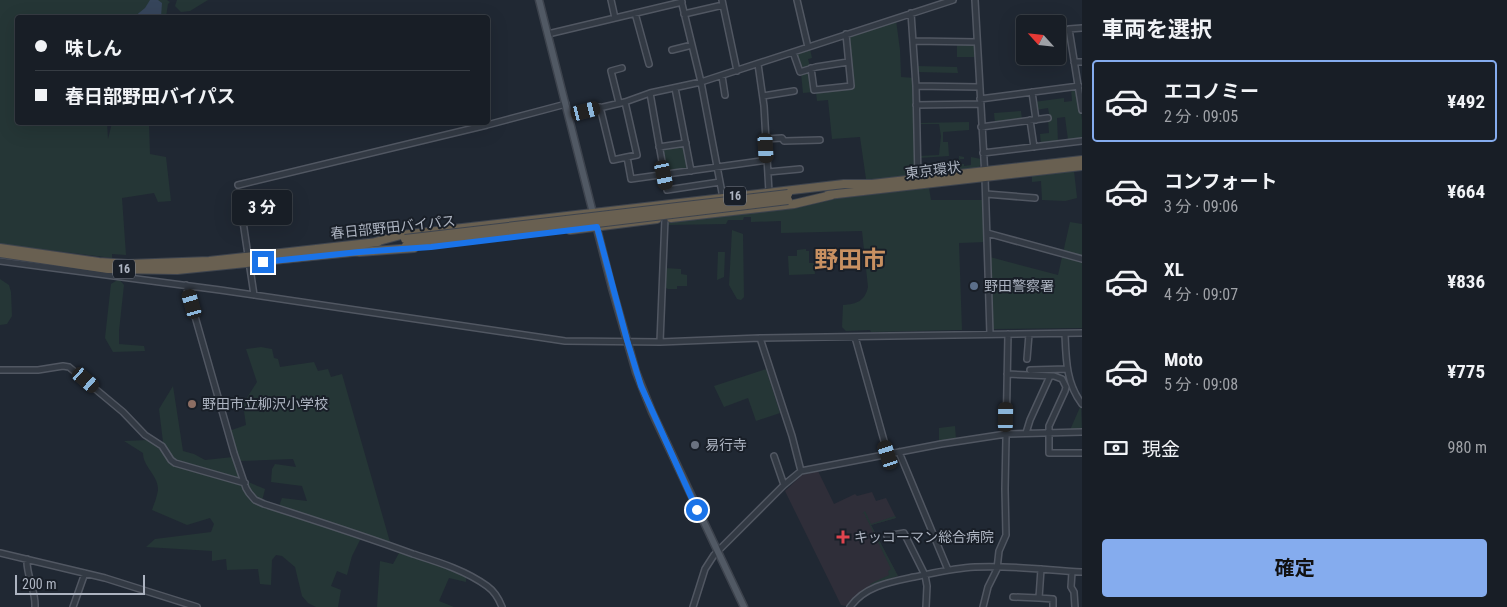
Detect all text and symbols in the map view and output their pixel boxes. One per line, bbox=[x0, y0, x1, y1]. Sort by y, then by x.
north arrow bbox=[1016, 15, 1066, 65]
map controls bbox=[1016, 15, 1066, 65]
text: 車両を選択 bbox=[1102, 17, 1212, 42]
text: 味しん bbox=[65, 37, 122, 60]
icon: car bbox=[1104, 79, 1149, 124]
text: エコノミー bbox=[1164, 80, 1259, 103]
text: 春日部野田バイパス bbox=[65, 85, 236, 108]
text: ¥492 bbox=[1447, 90, 1485, 113]
car bbox=[569, 100, 602, 122]
text: 2 分 · 09:05 bbox=[1164, 107, 1238, 126]
car bbox=[757, 133, 774, 163]
car bbox=[653, 159, 674, 191]
street label: 東京環状 bbox=[904, 159, 962, 181]
icon: car bbox=[1104, 169, 1149, 214]
text: コンフォート bbox=[1164, 170, 1277, 193]
text: ¥664 bbox=[1447, 180, 1485, 203]
road number: 16 bbox=[724, 187, 746, 206]
callout: 3 分 bbox=[233, 190, 293, 224]
text: 3 分 · 09:06 bbox=[1164, 197, 1238, 216]
text: 3 分 bbox=[248, 198, 276, 217]
street label: 春日部野田バイパス bbox=[330, 212, 456, 242]
district label: 野田市 bbox=[814, 246, 886, 274]
route end bbox=[252, 251, 274, 273]
text: XL bbox=[1164, 258, 1184, 281]
icon: car bbox=[1104, 259, 1149, 304]
road number: 16 bbox=[113, 260, 135, 278]
text: ¥836 bbox=[1447, 270, 1485, 293]
place label: 野田警察署 bbox=[984, 278, 1054, 294]
marker: 野田警察署 bbox=[968, 280, 980, 292]
text: 4 分 · 09:07 bbox=[1164, 285, 1238, 304]
car bbox=[180, 288, 203, 320]
text: Moto bbox=[1164, 348, 1203, 371]
icon: car bbox=[1104, 349, 1149, 394]
text: ¥775 bbox=[1447, 360, 1485, 383]
car bbox=[69, 364, 102, 396]
text: 5 分 · 09:08 bbox=[1164, 375, 1238, 394]
place label: 野田市立柳沢小学校 bbox=[202, 396, 328, 412]
marker: 野田市立柳沢小学校 bbox=[186, 398, 198, 410]
car bbox=[998, 402, 1013, 432]
icon: cash bbox=[1102, 434, 1130, 462]
place label: 易行寺 bbox=[705, 437, 747, 453]
car bbox=[876, 438, 899, 472]
text: 現金 bbox=[1142, 438, 1180, 461]
text: 980 m bbox=[1448, 438, 1487, 457]
marker: 易行寺 bbox=[689, 439, 701, 451]
route start bbox=[686, 499, 708, 521]
place label: キッコーマン総合病院 bbox=[854, 529, 994, 545]
marker: キッコーマン総合病院 bbox=[836, 530, 850, 544]
button: 確定 bbox=[1102, 539, 1487, 597]
scale bar bbox=[15, 572, 145, 595]
text: 200 m bbox=[22, 576, 57, 592]

